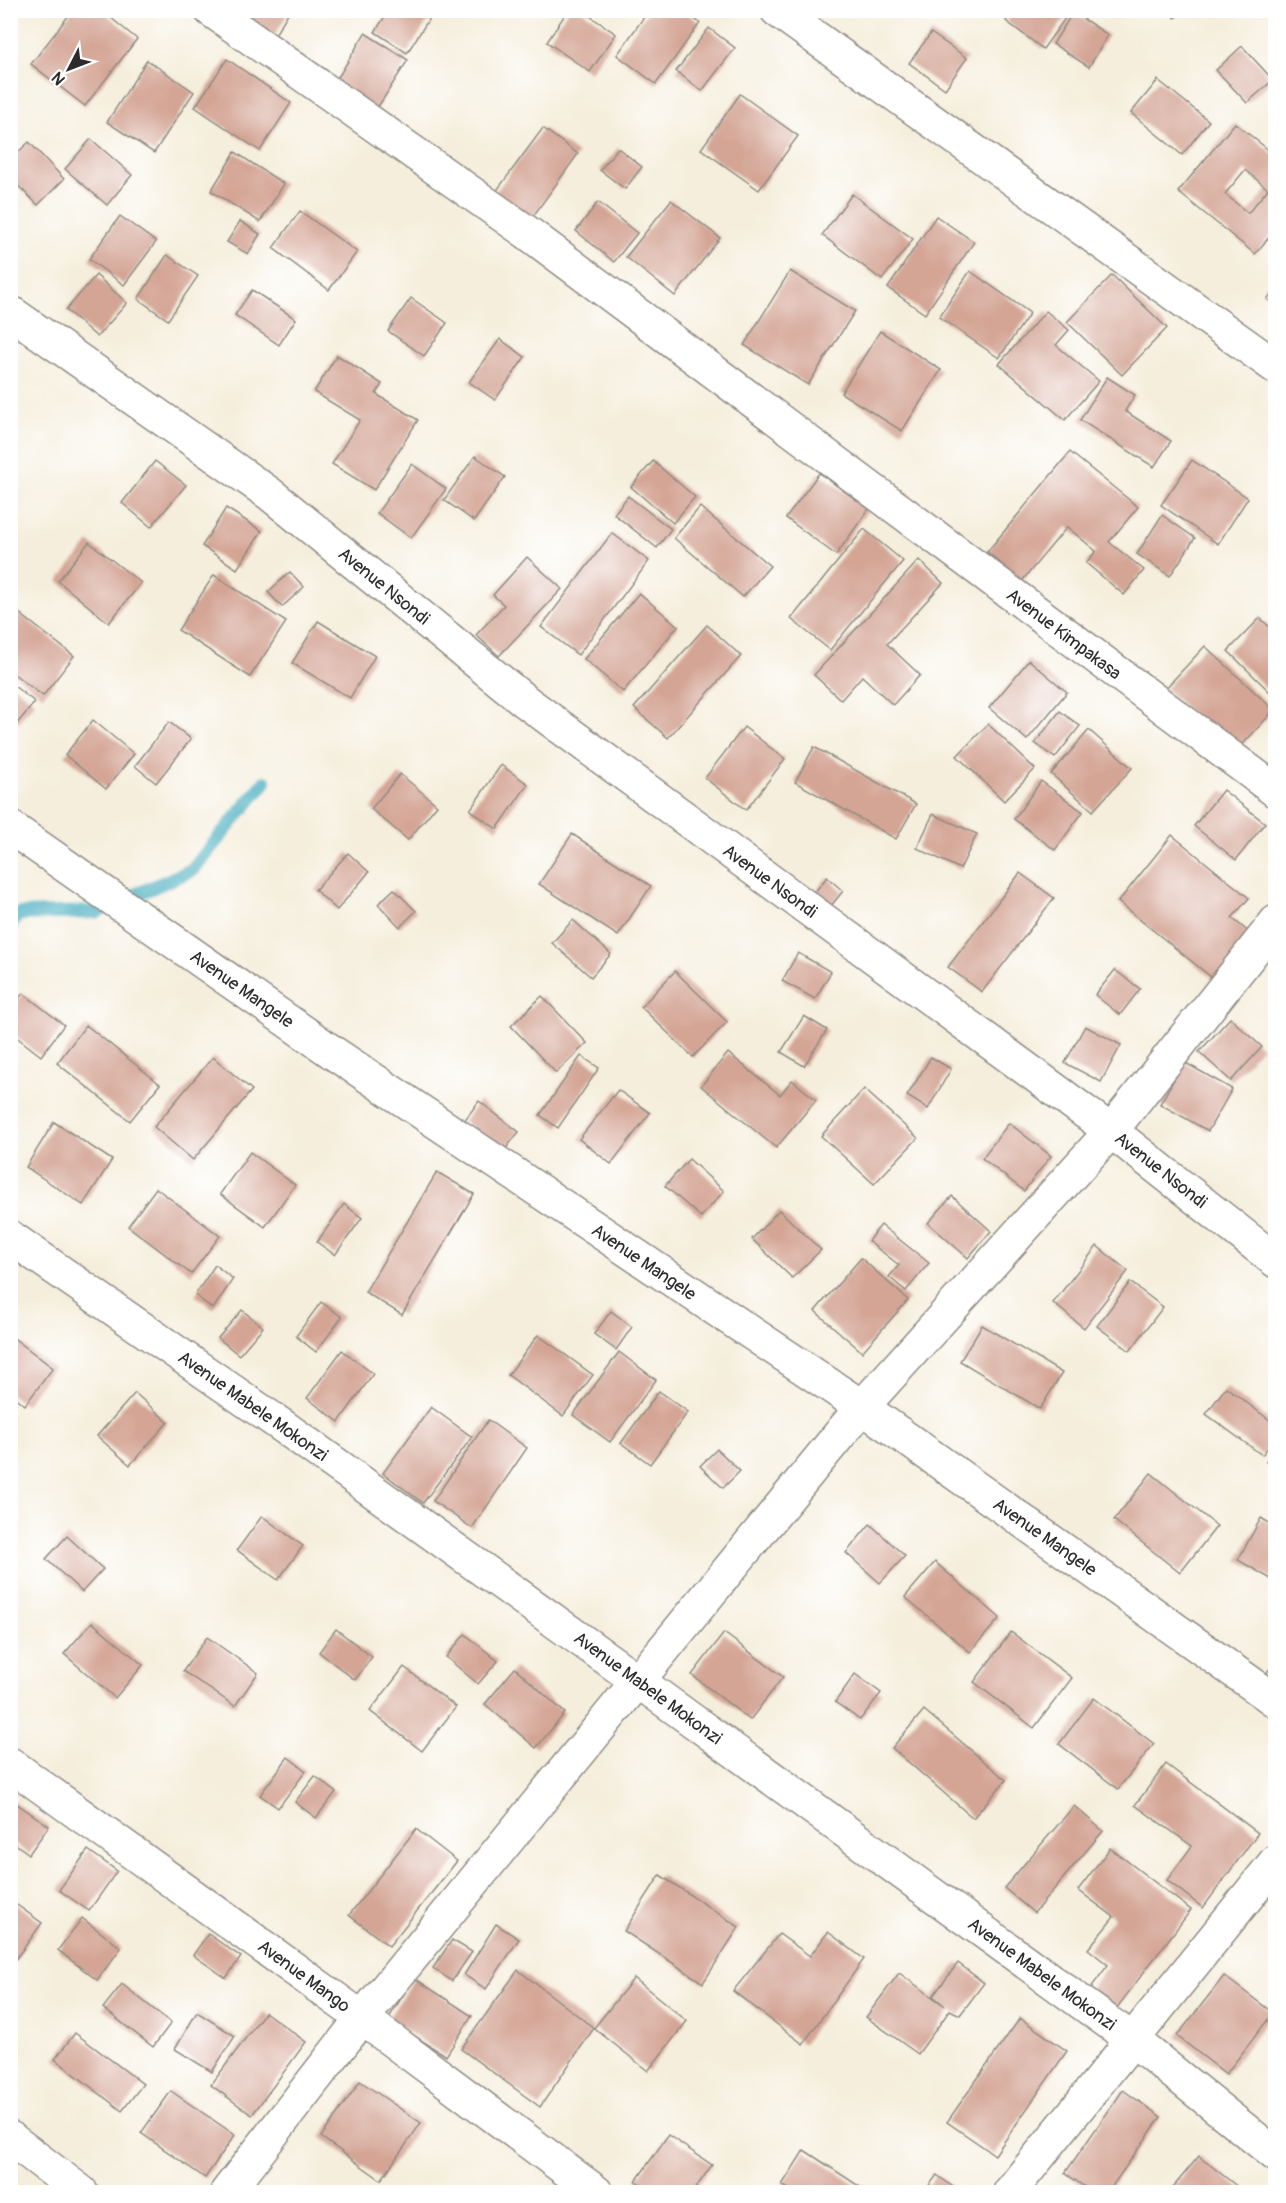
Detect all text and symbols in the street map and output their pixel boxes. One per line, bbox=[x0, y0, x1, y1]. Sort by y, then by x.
north arrow bbox=[39, 39, 99, 99]
text: N bbox=[47, 68, 70, 89]
street label: Avenue Nsondi bbox=[333, 542, 434, 630]
street label: Avenue Kimpakasa bbox=[1002, 584, 1126, 685]
street label: Avenue Nsondi bbox=[718, 839, 821, 923]
street label: Avenue Mangele bbox=[185, 945, 298, 1034]
street label: Avenue Nsondi bbox=[1110, 1127, 1212, 1214]
street label: Avenue Mangele bbox=[587, 1219, 701, 1306]
street label: Avenue Mabele Mokonzi bbox=[173, 1346, 332, 1467]
street label: Avenue Mangele bbox=[988, 1493, 1101, 1582]
street label: Avenue Mabele Mokonzi bbox=[569, 1627, 726, 1750]
street label: Avenue Mabele Mokonzi bbox=[963, 1913, 1120, 2036]
street label: Avenue Mango bbox=[253, 1935, 355, 2018]

